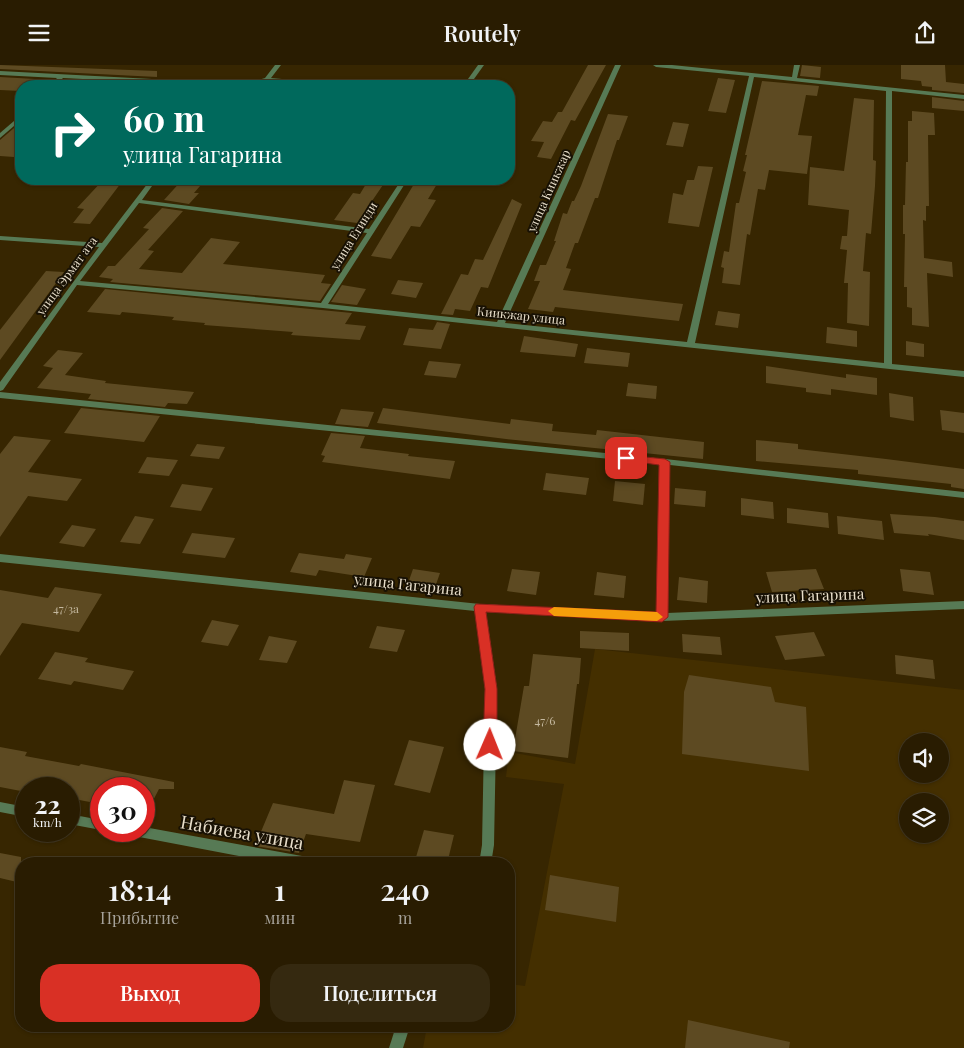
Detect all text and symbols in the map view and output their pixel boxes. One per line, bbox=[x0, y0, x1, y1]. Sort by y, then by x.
text: Routely bbox=[443, 18, 521, 48]
icon: menu bbox=[25, 19, 53, 47]
icon: share bbox=[911, 19, 939, 47]
text: 60 m bbox=[123, 94, 205, 141]
icon: right bbox=[40, 100, 105, 165]
text: улица Гагарина bbox=[123, 139, 282, 169]
street label: улица Киикжар bbox=[522, 147, 573, 235]
street label: улица Егинди bbox=[325, 198, 381, 273]
street label: улица Эрмат ата bbox=[32, 233, 100, 319]
street label: Киикжар улица bbox=[476, 302, 566, 328]
pin bbox=[605, 437, 647, 479]
icon: arrive bbox=[612, 444, 640, 472]
street label: улица Гагарина bbox=[352, 568, 464, 600]
street label: улица Гагарина bbox=[754, 583, 865, 607]
house number: 47/3а bbox=[53, 600, 79, 616]
house number: 47/6 bbox=[535, 712, 555, 728]
position arrow bbox=[463, 718, 515, 770]
map controls bbox=[899, 733, 949, 843]
button: sound bbox=[899, 733, 949, 783]
speed limit sign: 30 bbox=[90, 777, 155, 842]
text: 22 bbox=[34, 787, 61, 820]
button: layers bbox=[899, 793, 949, 843]
street label: Набиева улица bbox=[179, 809, 306, 855]
text: km/h bbox=[33, 814, 62, 830]
text: 18:14 bbox=[108, 869, 171, 909]
text: 1 bbox=[274, 869, 285, 909]
text: 240 bbox=[380, 869, 430, 909]
text: Прибытие bbox=[100, 907, 179, 928]
text: мин bbox=[264, 907, 295, 928]
text: m bbox=[398, 907, 412, 928]
button: Выход bbox=[40, 964, 260, 1022]
button: Поделиться bbox=[270, 964, 490, 1022]

